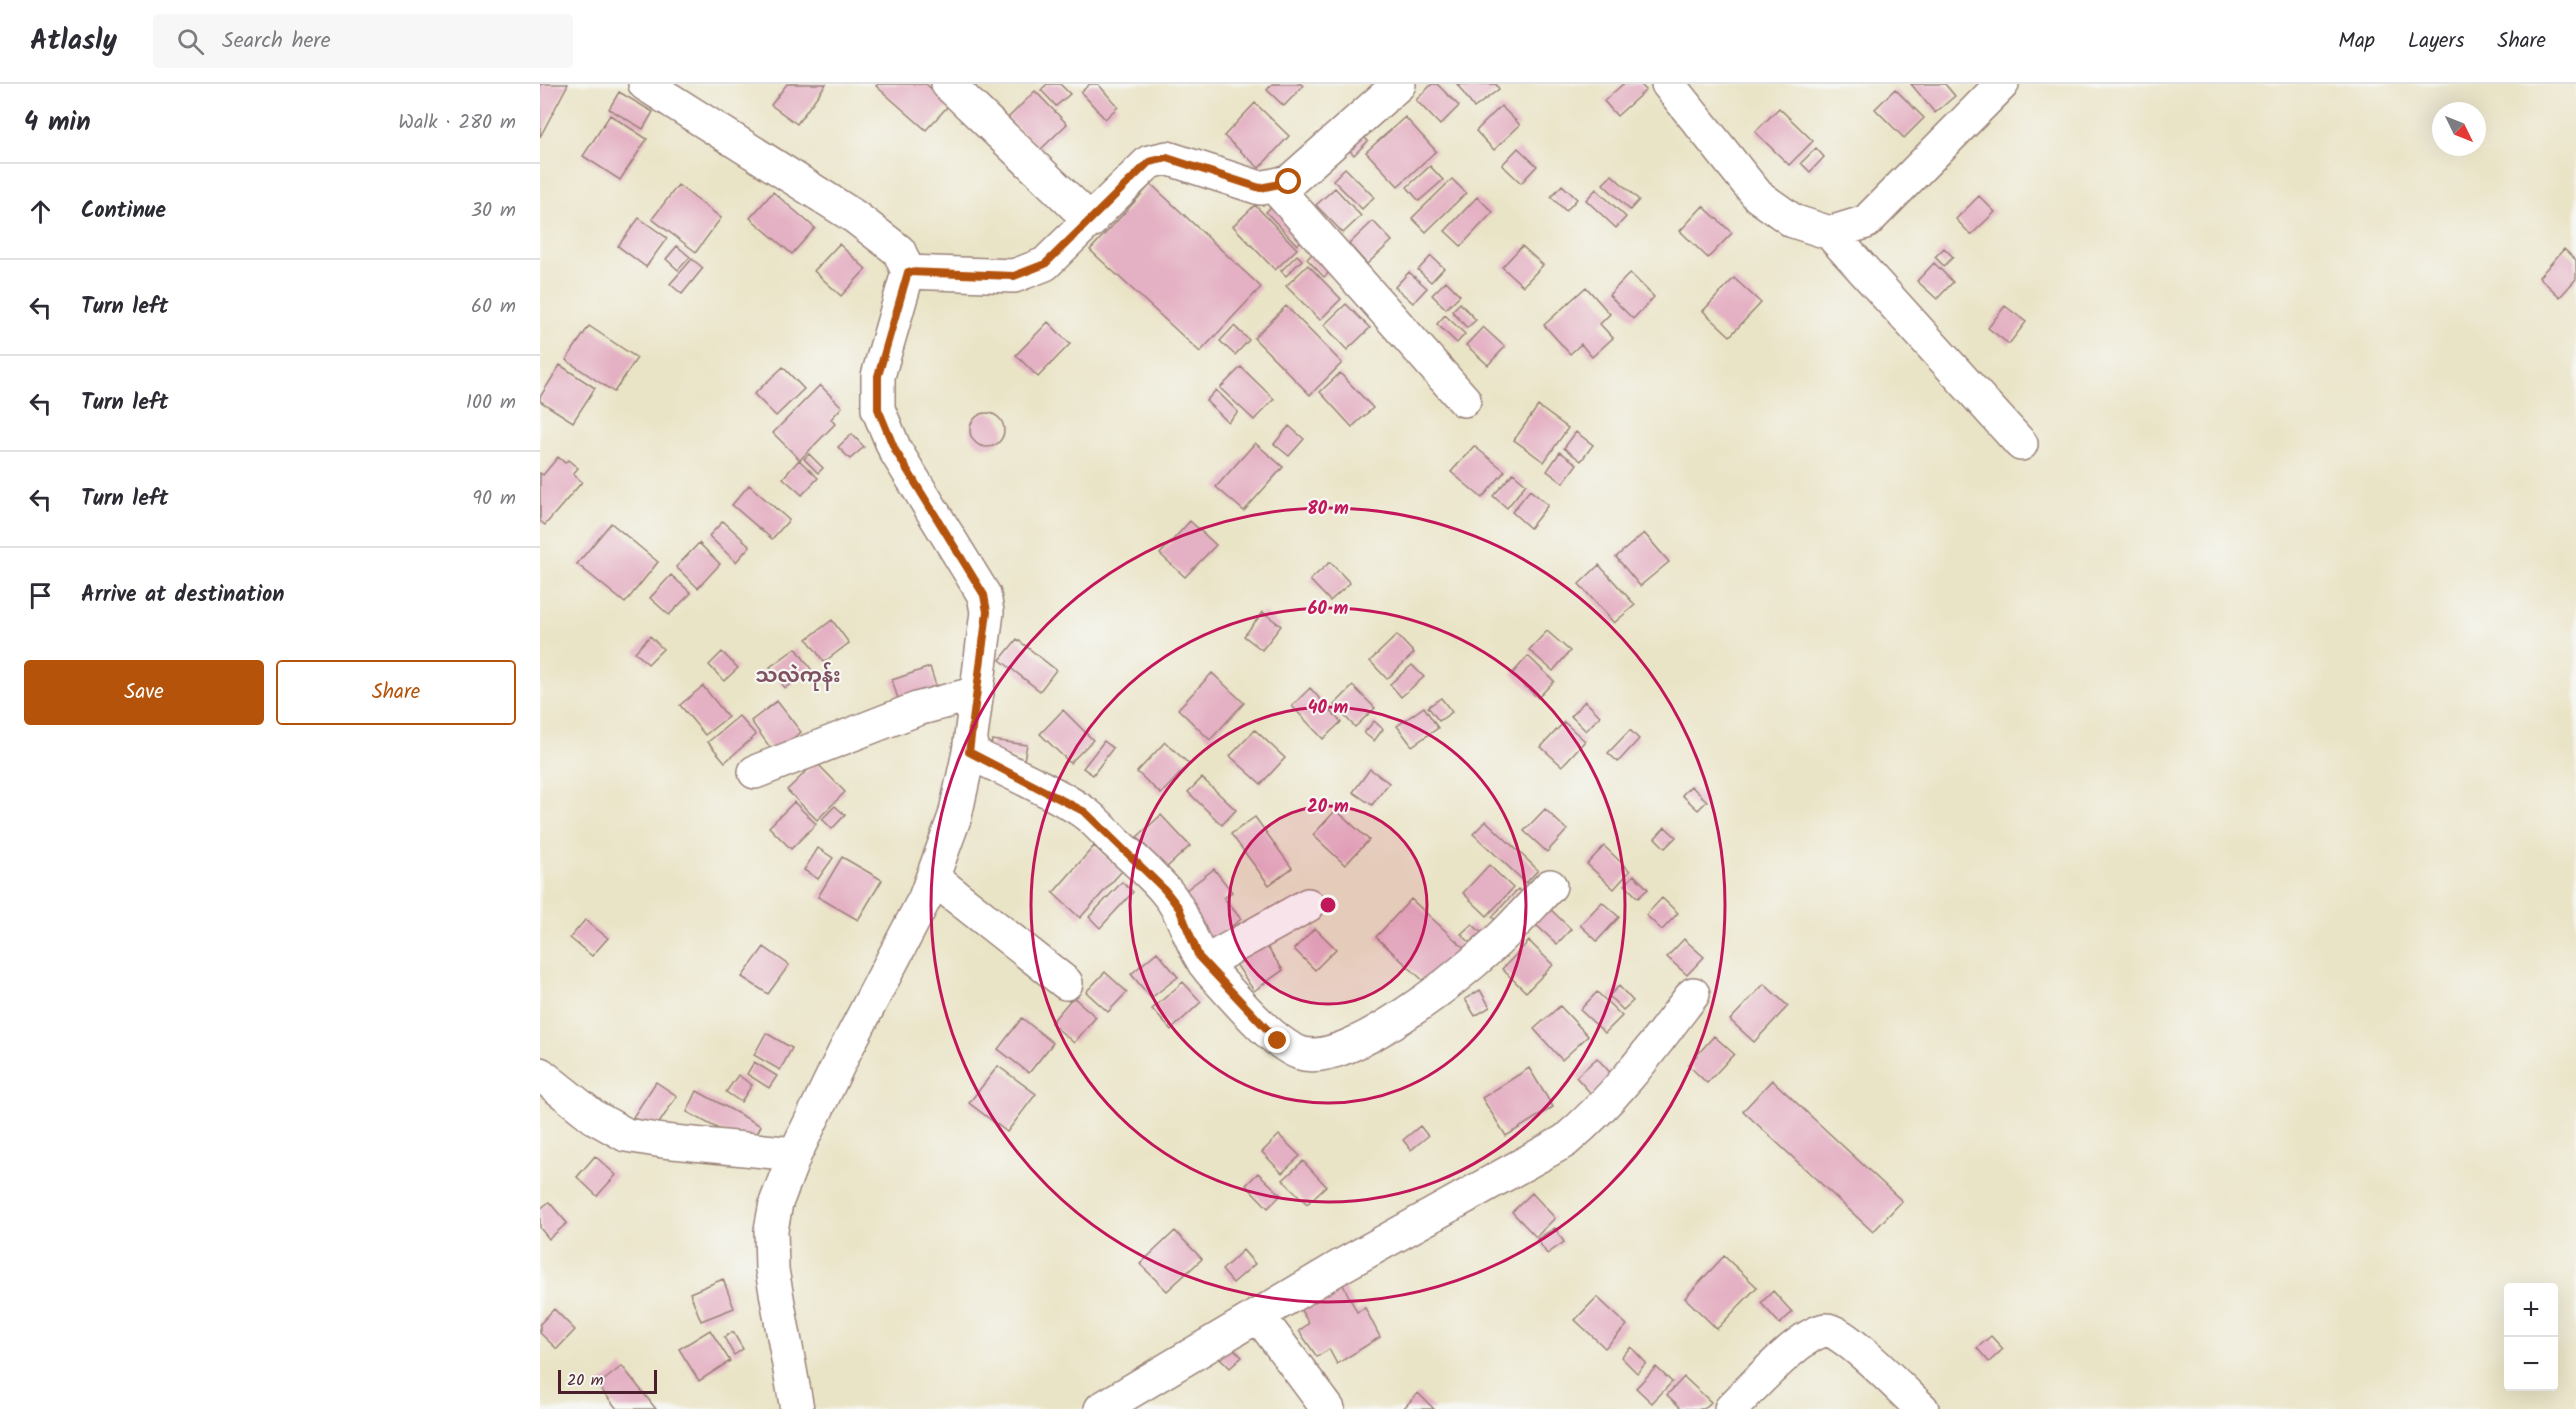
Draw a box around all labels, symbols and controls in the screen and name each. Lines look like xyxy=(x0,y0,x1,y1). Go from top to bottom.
search box xyxy=(153,14,573,68)
text: Atlasly xyxy=(30,19,117,64)
text: Search here xyxy=(222,24,331,59)
icon: search xyxy=(174,25,207,58)
text: Map xyxy=(2338,25,2375,58)
text: Layers xyxy=(2408,25,2464,58)
text: Share xyxy=(2497,25,2546,58)
text: 4 min xyxy=(24,102,91,144)
north arrow xyxy=(2432,102,2486,156)
text: Walk · 280 m xyxy=(398,107,516,139)
route start xyxy=(1275,168,1301,194)
text: Continue xyxy=(81,194,166,229)
icon: ahead xyxy=(24,195,57,228)
text: 30 m xyxy=(471,195,516,227)
text: Turn left xyxy=(81,290,168,325)
icon: left xyxy=(24,291,57,324)
text: 60 m xyxy=(471,291,516,323)
text: Turn left xyxy=(81,386,168,421)
icon: left xyxy=(24,387,57,420)
text: 100 m xyxy=(466,387,516,419)
text: Turn left xyxy=(81,482,168,517)
icon: left xyxy=(24,483,57,516)
text: 90 m xyxy=(472,483,516,515)
text: 80 m xyxy=(1307,495,1349,524)
text: Arrive at destination xyxy=(81,578,284,613)
icon: arrive xyxy=(24,579,57,612)
text: 60 m xyxy=(1308,595,1349,624)
button: Save xyxy=(24,660,264,725)
button: Share xyxy=(276,660,516,725)
district label: သလဲကုန်း xyxy=(755,661,841,693)
text: 40 m xyxy=(1308,694,1349,723)
text: 20 m xyxy=(1307,793,1349,822)
centre of rings xyxy=(1318,895,1338,915)
route end xyxy=(1264,1027,1290,1053)
map controls xyxy=(2504,1283,2558,1391)
button: + xyxy=(2504,1283,2558,1337)
button: − xyxy=(2504,1337,2558,1391)
scale bar xyxy=(558,1367,657,1394)
text: 20 m xyxy=(567,1368,603,1393)

